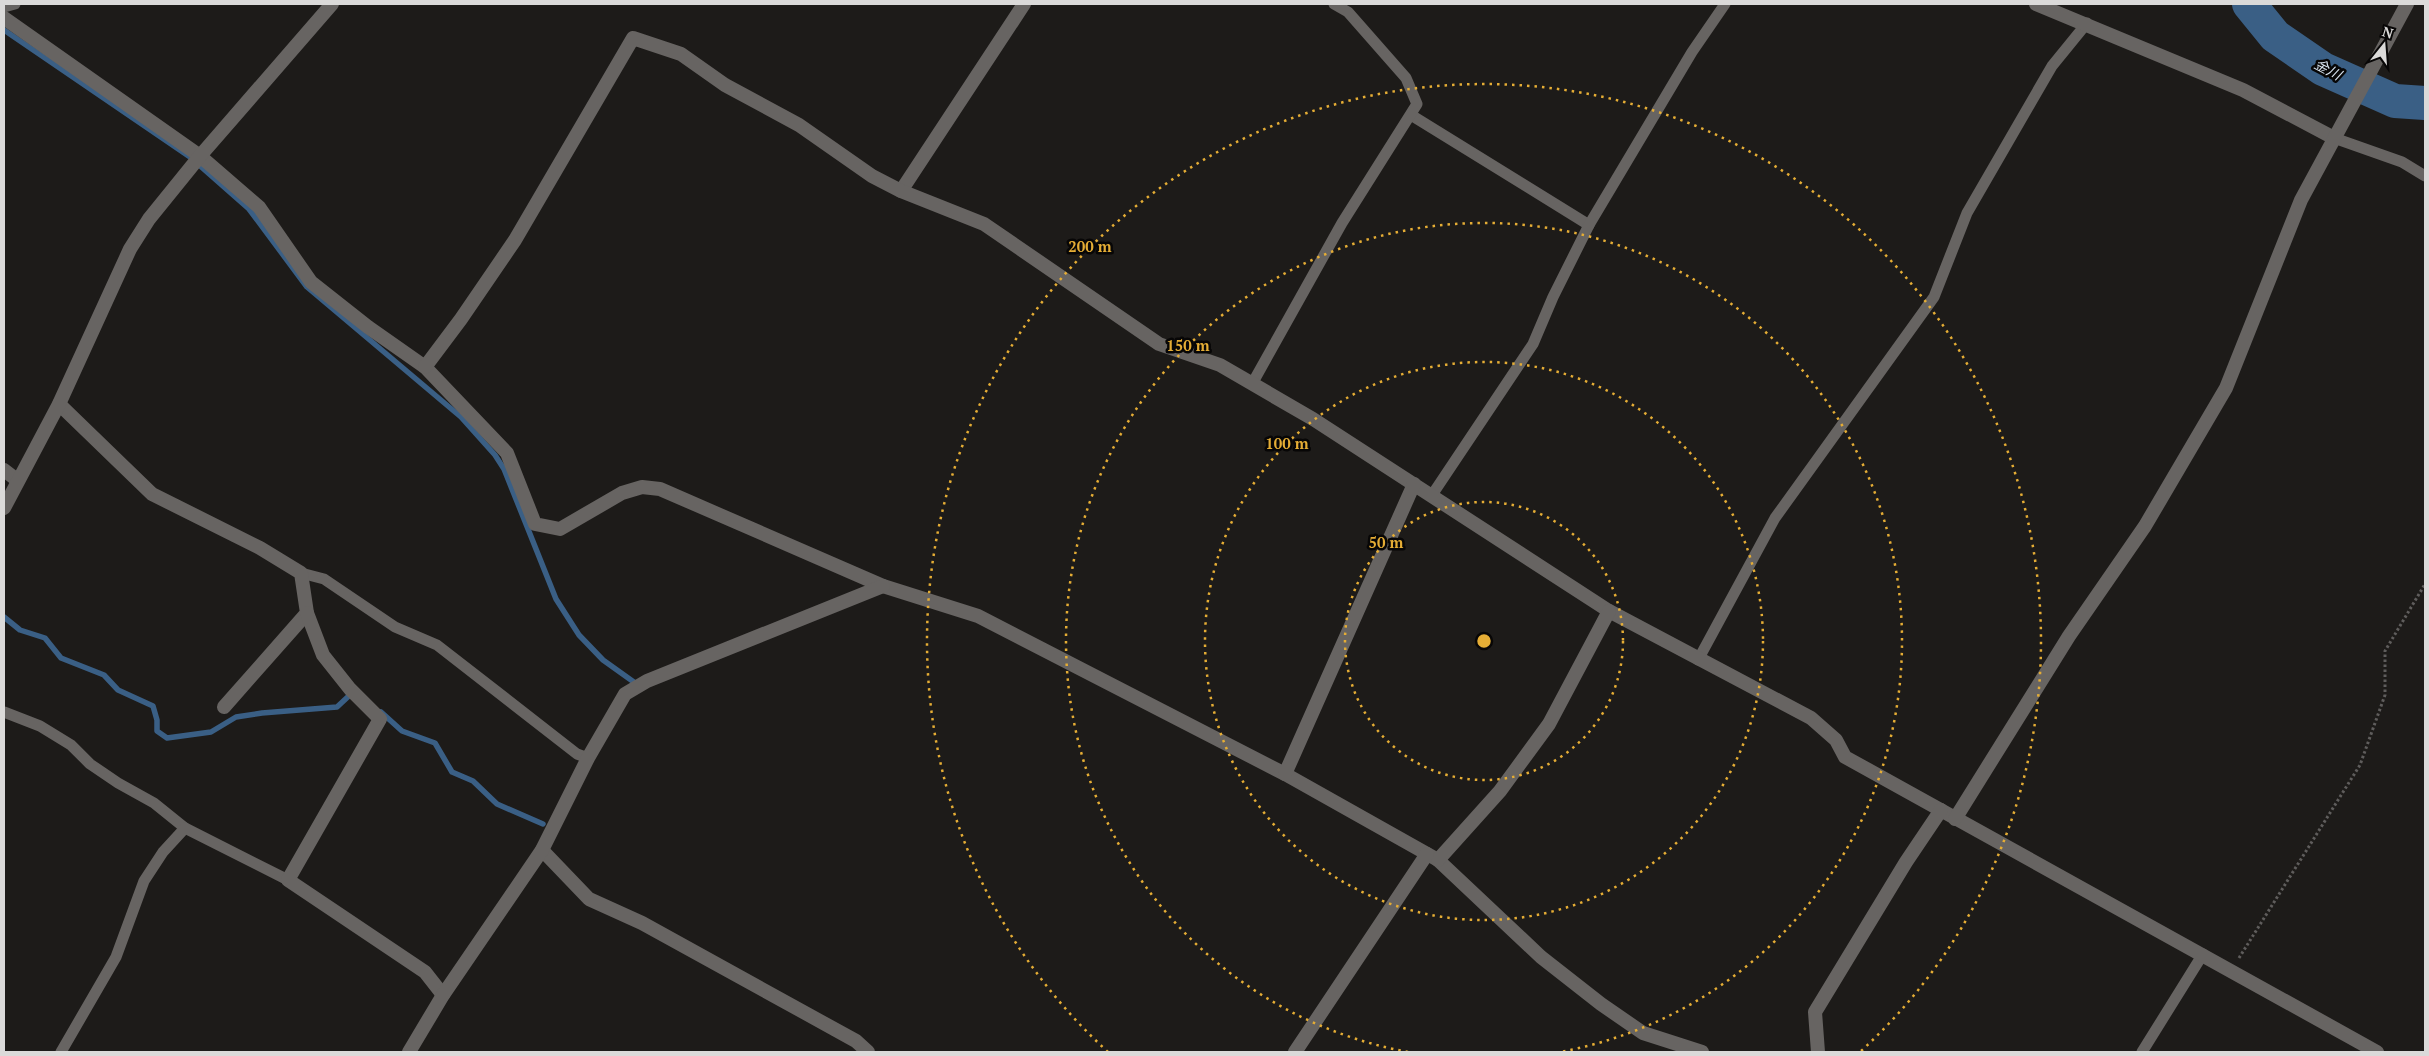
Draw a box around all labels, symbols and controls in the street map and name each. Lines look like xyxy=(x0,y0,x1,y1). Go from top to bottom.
north arrow xyxy=(2359,20,2409,70)
text: N xyxy=(2380,21,2396,43)
water label: 金川 xyxy=(2311,54,2347,85)
text: 200 m xyxy=(1068,236,1112,256)
text: 150 m xyxy=(1166,335,1210,355)
text: 100 m xyxy=(1265,433,1309,453)
text: 50 m xyxy=(1369,532,1404,552)
centre of rings xyxy=(1475,632,1493,650)

